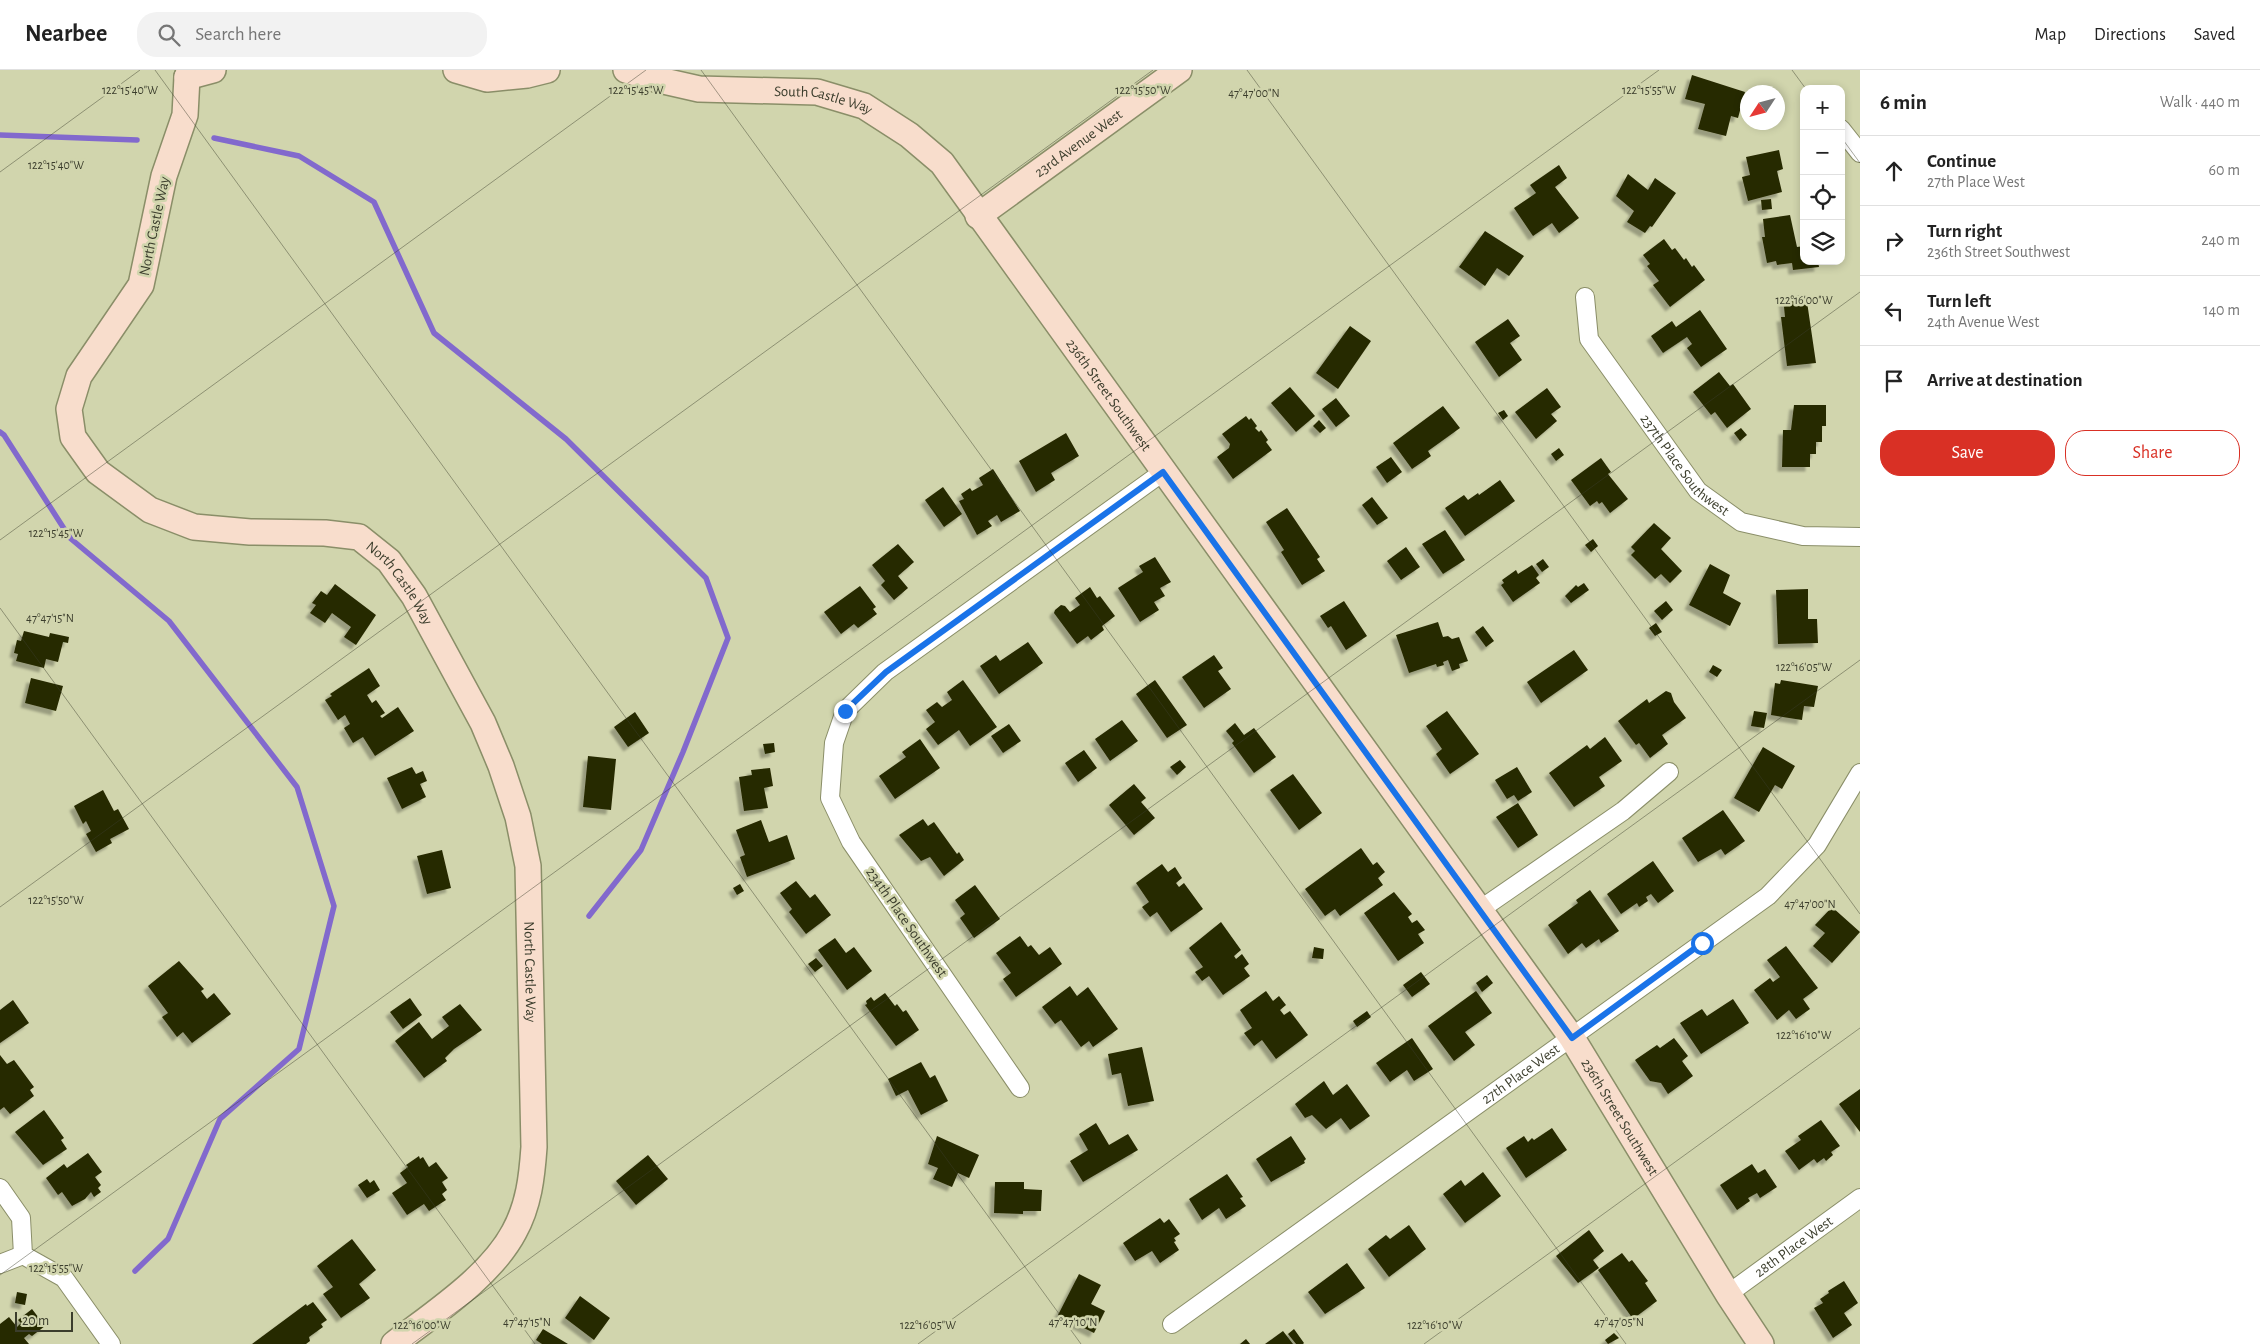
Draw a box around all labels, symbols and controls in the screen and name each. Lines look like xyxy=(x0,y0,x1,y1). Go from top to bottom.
search box xyxy=(137,12,487,57)
icon: search xyxy=(155,21,183,49)
text: Nearbee xyxy=(25,22,107,46)
text: Search here xyxy=(195,25,281,44)
text: Map xyxy=(2035,26,2066,44)
text: Directions xyxy=(2094,26,2166,44)
text: Saved xyxy=(2194,26,2235,44)
text: 122°15'40"W xyxy=(102,84,158,96)
text: 122°15'45"W xyxy=(609,84,664,96)
street label: South Castle Way xyxy=(774,84,876,118)
text: 122°15'50"W xyxy=(1115,84,1171,96)
text: 122°15'55"W xyxy=(1622,84,1676,96)
north arrow xyxy=(1740,85,1785,130)
map controls xyxy=(1800,85,1845,265)
button: + xyxy=(1800,85,1845,130)
text: 47°47'00"N xyxy=(1228,87,1280,99)
text: 6 min xyxy=(1880,92,1927,113)
text: Walk · 440 m xyxy=(2160,94,2240,110)
street label: 23rd Avenue West xyxy=(1032,107,1125,180)
button: − xyxy=(1800,130,1845,175)
text: Continue xyxy=(1927,152,1996,171)
icon: ahead xyxy=(1880,157,1908,185)
text: 122°15'40"W xyxy=(28,159,84,171)
text: 60 m xyxy=(2209,162,2240,178)
text: 27th Place West xyxy=(1927,174,2025,190)
street label: North Castle Way xyxy=(137,175,172,277)
button: locate xyxy=(1800,175,1845,220)
button: layers xyxy=(1800,220,1845,265)
text: Turn right xyxy=(1927,222,2002,241)
icon: right xyxy=(1880,227,1908,255)
text: 240 m xyxy=(2201,232,2240,248)
text: 236th Street Southwest xyxy=(1927,244,2070,260)
text: Turn left xyxy=(1927,292,1991,311)
text: 122°16'00"W xyxy=(1775,294,1833,306)
icon: left xyxy=(1880,297,1908,325)
text: 140 m xyxy=(2203,302,2240,318)
text: 24th Avenue West xyxy=(1927,314,2039,330)
street label: 236th Street Southwest xyxy=(1063,336,1154,454)
icon: arrive xyxy=(1880,367,1908,395)
text: Arrive at destination xyxy=(1927,371,2083,390)
street label: 237th Place Southwest xyxy=(1637,411,1732,519)
button: Save xyxy=(1880,430,2055,476)
button: Share xyxy=(2065,430,2240,476)
text: 122°15'45"W xyxy=(29,527,84,539)
street label: North Castle Way xyxy=(363,539,435,628)
text: 47°47'15"N xyxy=(26,612,74,624)
text: 122°16'05"W xyxy=(1776,661,1832,673)
route end xyxy=(834,700,857,723)
street label: 234th Place Southwest xyxy=(863,865,950,980)
text: 122°15'50"W xyxy=(28,894,84,906)
text: 47°47'00"N xyxy=(1784,898,1836,910)
street label: North Castle Way xyxy=(521,921,538,1023)
route start xyxy=(1691,932,1714,955)
text: 122°16'10"W xyxy=(1776,1029,1832,1041)
street label: 27th Place West xyxy=(1479,1041,1563,1107)
street label: 236th Street Southwest xyxy=(1578,1056,1661,1179)
street label: 28th Place West xyxy=(1752,1213,1836,1280)
text: 122°15'55"W xyxy=(29,1262,83,1274)
scale bar xyxy=(15,1309,72,1332)
text: 20 m xyxy=(22,1314,49,1328)
text: 47°47'15"N xyxy=(503,1316,551,1328)
text: 47°47'10"N xyxy=(1048,1316,1098,1328)
text: 47°47'05"N xyxy=(1594,1316,1644,1328)
text: 122°16'00"W xyxy=(393,1319,451,1331)
text: 122°16'05"W xyxy=(900,1319,956,1331)
text: 122°16'10"W xyxy=(1407,1319,1463,1331)

